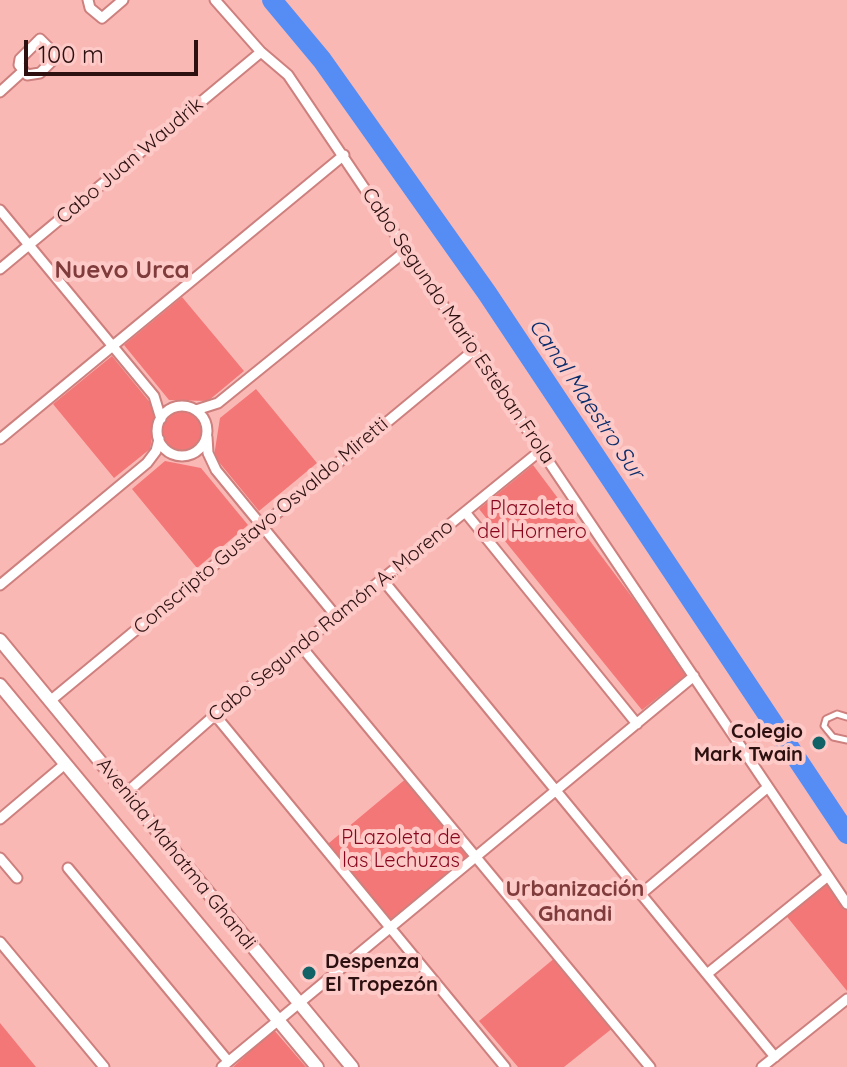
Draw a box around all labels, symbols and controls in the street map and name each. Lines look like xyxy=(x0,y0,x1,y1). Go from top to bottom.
scale bar xyxy=(28,24,202,74)
text: 100 m xyxy=(38,39,104,69)
street label: Cabo Juan Waudrik xyxy=(52,93,208,229)
street label: Cabo Segundo Mario Esteban Frola xyxy=(356,184,560,468)
district label: Nuevo Urca xyxy=(54,257,190,285)
water label: Canal Maestro Sur xyxy=(523,314,649,484)
street label: Conscripto Gustavo Osvaldo Miretti xyxy=(129,412,393,640)
park label: Plazoleta del Hornero xyxy=(477,497,587,544)
street label: Cabo Segundo Ramón A. Moreno xyxy=(204,515,458,727)
place label: Colegio Mark Twain xyxy=(694,720,803,767)
marker: Colegio Mark Twain xyxy=(810,734,828,752)
street label: Avenida Mahatma Ghandi xyxy=(91,753,261,955)
park label: PLazoleta de las Lechuzas xyxy=(341,826,461,873)
district label: Urbanización Ghandi xyxy=(506,876,644,928)
place label: Despenza El Tropezón xyxy=(325,950,438,997)
marker: Despenza El Tropezón xyxy=(300,964,318,982)

